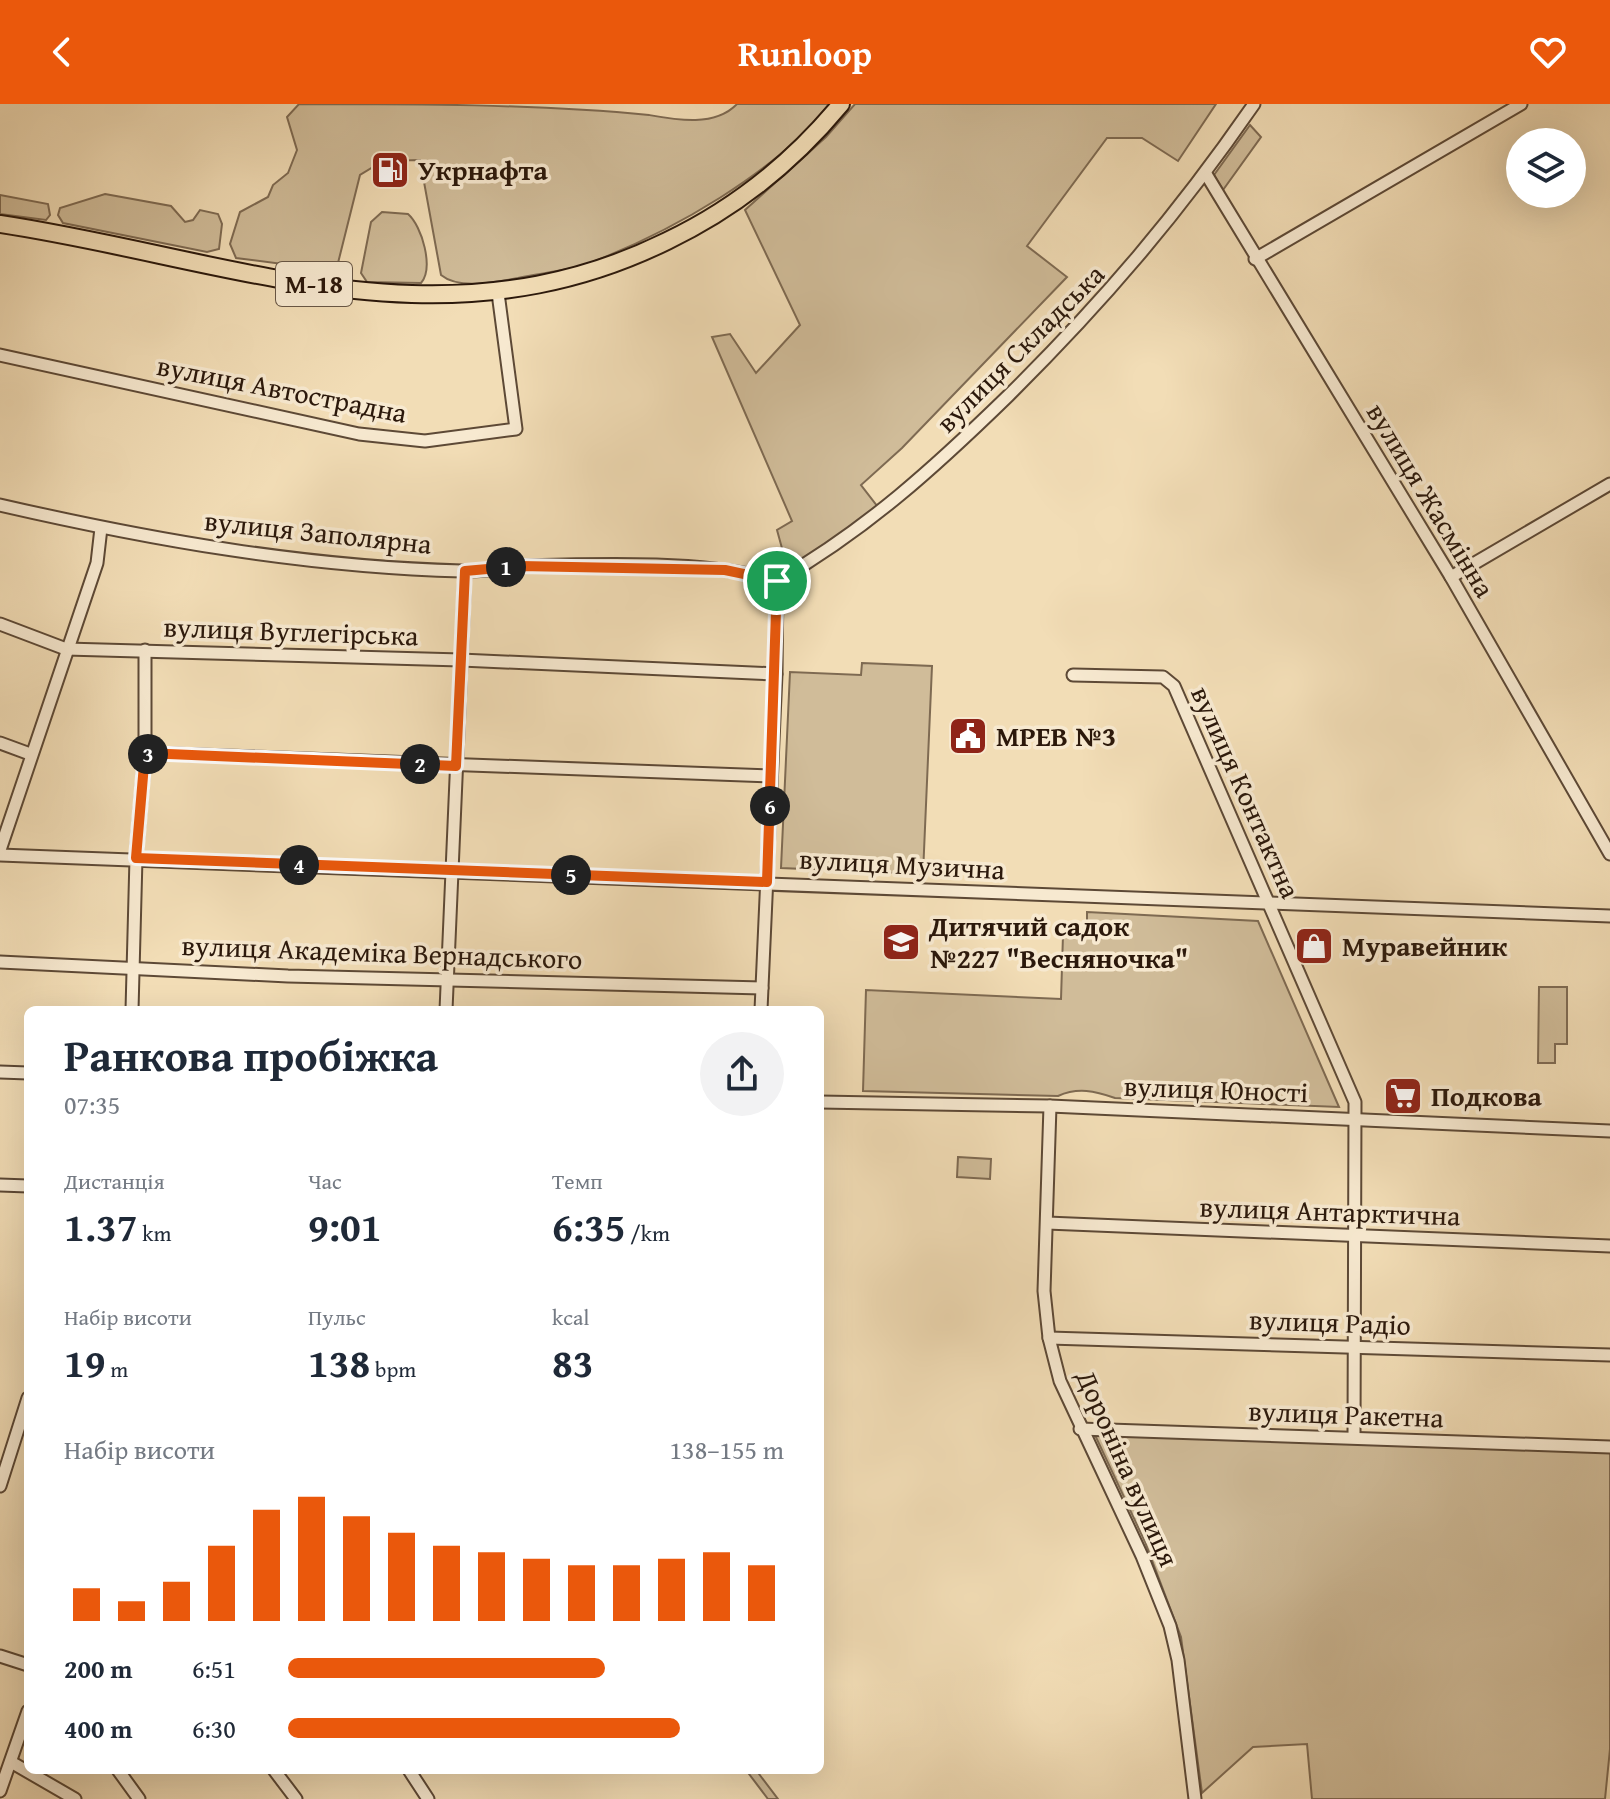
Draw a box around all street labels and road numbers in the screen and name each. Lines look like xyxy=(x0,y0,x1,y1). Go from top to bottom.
street label: вулиця Складська xyxy=(926,254,1114,441)
road number: М-18 xyxy=(276,262,352,306)
street label: вулиця Автострадна xyxy=(154,344,411,433)
street label: вулиця Жасмінна xyxy=(1357,395,1506,605)
street label: вулиця Заполярна xyxy=(202,499,434,564)
street label: вулиця Вуглегірська xyxy=(163,606,420,655)
street label: вулиця Контактна xyxy=(1181,679,1312,905)
street label: вулиця Музична xyxy=(798,838,1007,889)
street label: вулиця Академіка Вернадського xyxy=(181,924,583,979)
street label: вулиця Юності xyxy=(1123,1065,1309,1112)
street label: вулиця Антарктична xyxy=(1199,1185,1462,1236)
street label: вулиця Радіо xyxy=(1248,1298,1412,1345)
street label: Дороніна вулиця xyxy=(1066,1362,1190,1573)
street label: вулиця Ракетна xyxy=(1248,1390,1445,1437)

